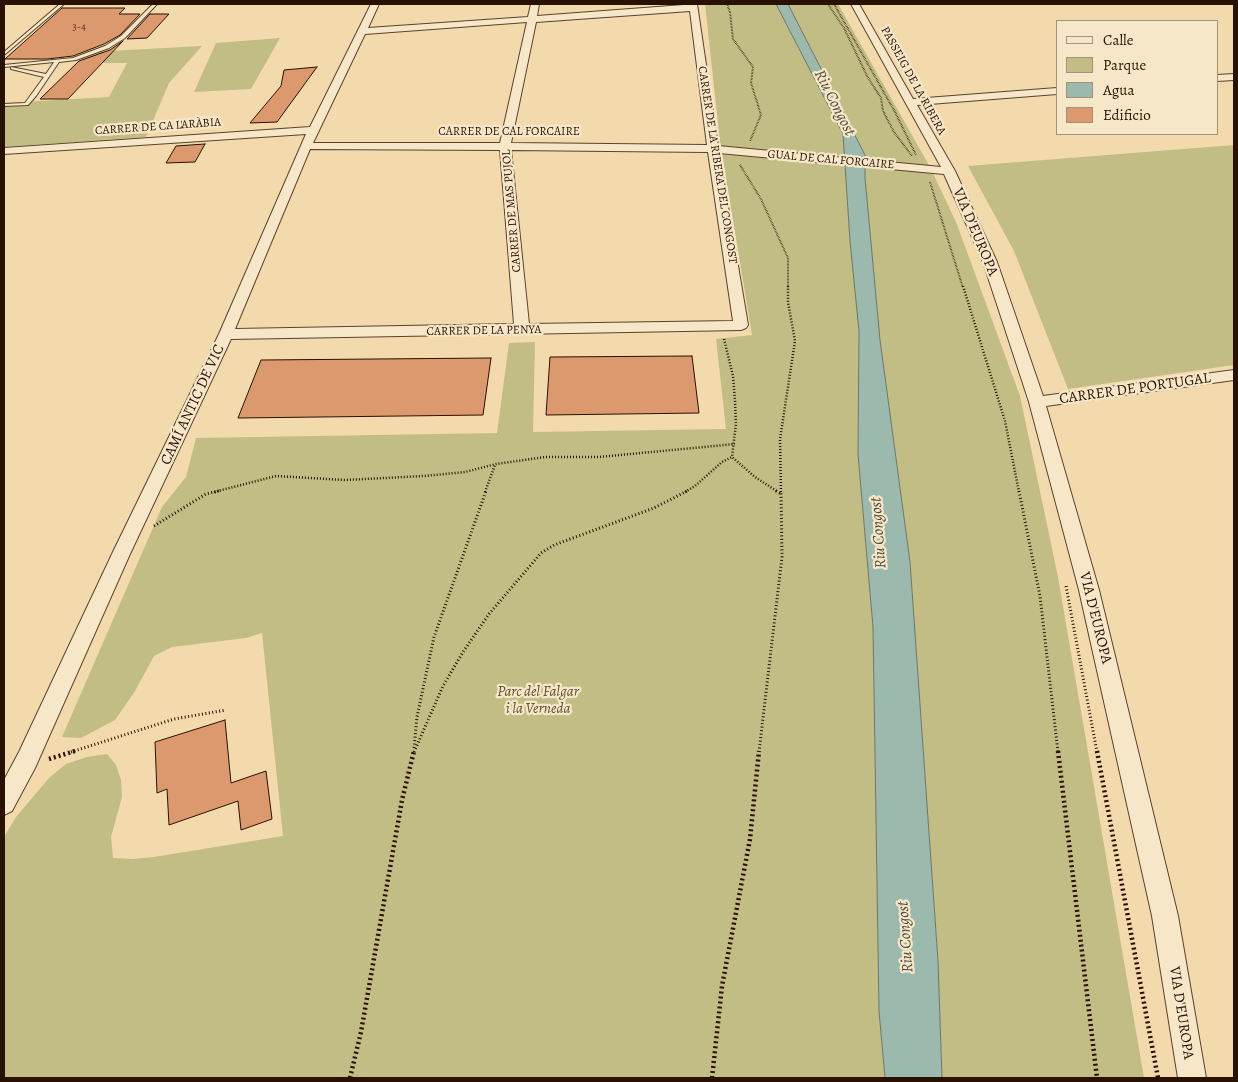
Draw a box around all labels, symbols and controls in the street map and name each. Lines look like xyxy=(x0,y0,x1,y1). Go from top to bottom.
house number: 3-4 xyxy=(72,20,86,34)
legend xyxy=(1056,20,1218,135)
street label: PASSEIG DE LA RIBERA xyxy=(877,24,949,138)
text: Calle xyxy=(1103,30,1133,50)
text: Parque xyxy=(1103,55,1146,75)
street label: CARRER DE LA RIBERA DEL CONGOST xyxy=(694,65,740,265)
water label: Riu Congost xyxy=(809,67,859,139)
text: Agua xyxy=(1103,80,1134,100)
text: Edificio xyxy=(1103,105,1151,125)
street label: CARRER DE CA L'ARÀBIA xyxy=(94,115,222,139)
street label: CARRER DE CAL FORCAIRE xyxy=(438,125,580,139)
street label: GUAL DE CAL FORCAIRE xyxy=(767,147,895,173)
street label: CARRER DE MAS PUJOL xyxy=(499,149,525,273)
street label: VIA D'EUROPA xyxy=(948,185,1002,279)
street label: CARRER DE LA PENYA xyxy=(426,323,542,339)
street label: CAMÍ ANTIC DE VIC xyxy=(157,342,229,468)
street label: CARRER DE PORTUGAL xyxy=(1058,369,1212,409)
water label: Riu Congost xyxy=(867,497,891,569)
street label: VIA D'EUROPA xyxy=(1075,570,1115,666)
park label: Parc del Falgar i la Verneda xyxy=(497,683,579,718)
water label: Riu Congost xyxy=(894,901,918,973)
street label: VIA D'EUROPA xyxy=(1165,965,1197,1061)

